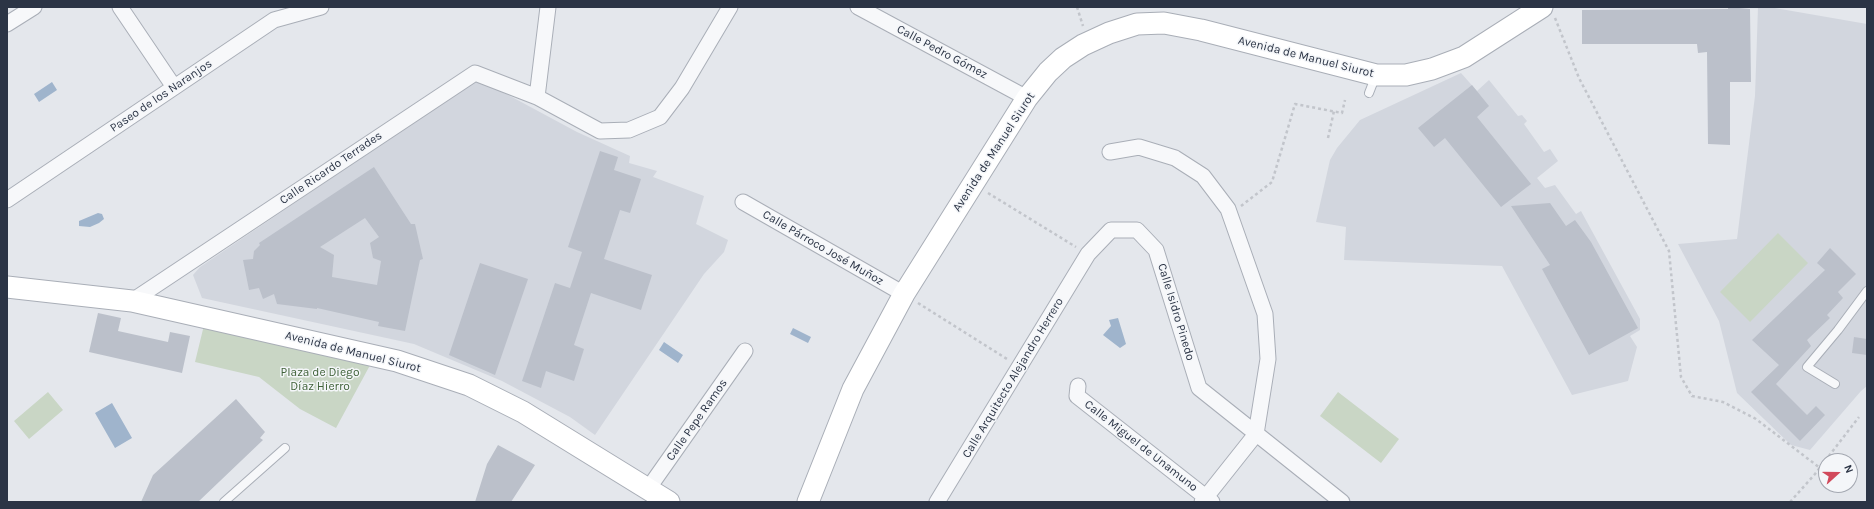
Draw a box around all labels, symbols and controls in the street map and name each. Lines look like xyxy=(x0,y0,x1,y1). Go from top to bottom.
street label: Calle Pedro Gómez xyxy=(894,22,990,82)
street label: Avenida de Manuel Siurot xyxy=(1237,33,1375,81)
street label: Paseo de los Naranjos xyxy=(107,56,215,136)
street label: Avenida de Manuel Siurot xyxy=(950,90,1038,214)
street label: Calle Ricardo Terrades xyxy=(277,128,385,208)
street label: Calle Párroco José Muñoz xyxy=(760,207,886,289)
street label: Calle Isidro Pinedo xyxy=(1154,262,1198,362)
street label: Calle Arquitecto Alejandro Herrero xyxy=(959,295,1067,461)
street label: Avenida de Manuel Siurot xyxy=(284,328,422,376)
park label: Plaza de Diego Díaz Hierro xyxy=(281,366,359,394)
street label: Calle Pepe Ramos xyxy=(663,376,731,464)
street label: Calle Miguel de Unamuno xyxy=(1081,397,1201,495)
north arrow xyxy=(1818,453,1858,493)
text: N xyxy=(1841,463,1856,475)

